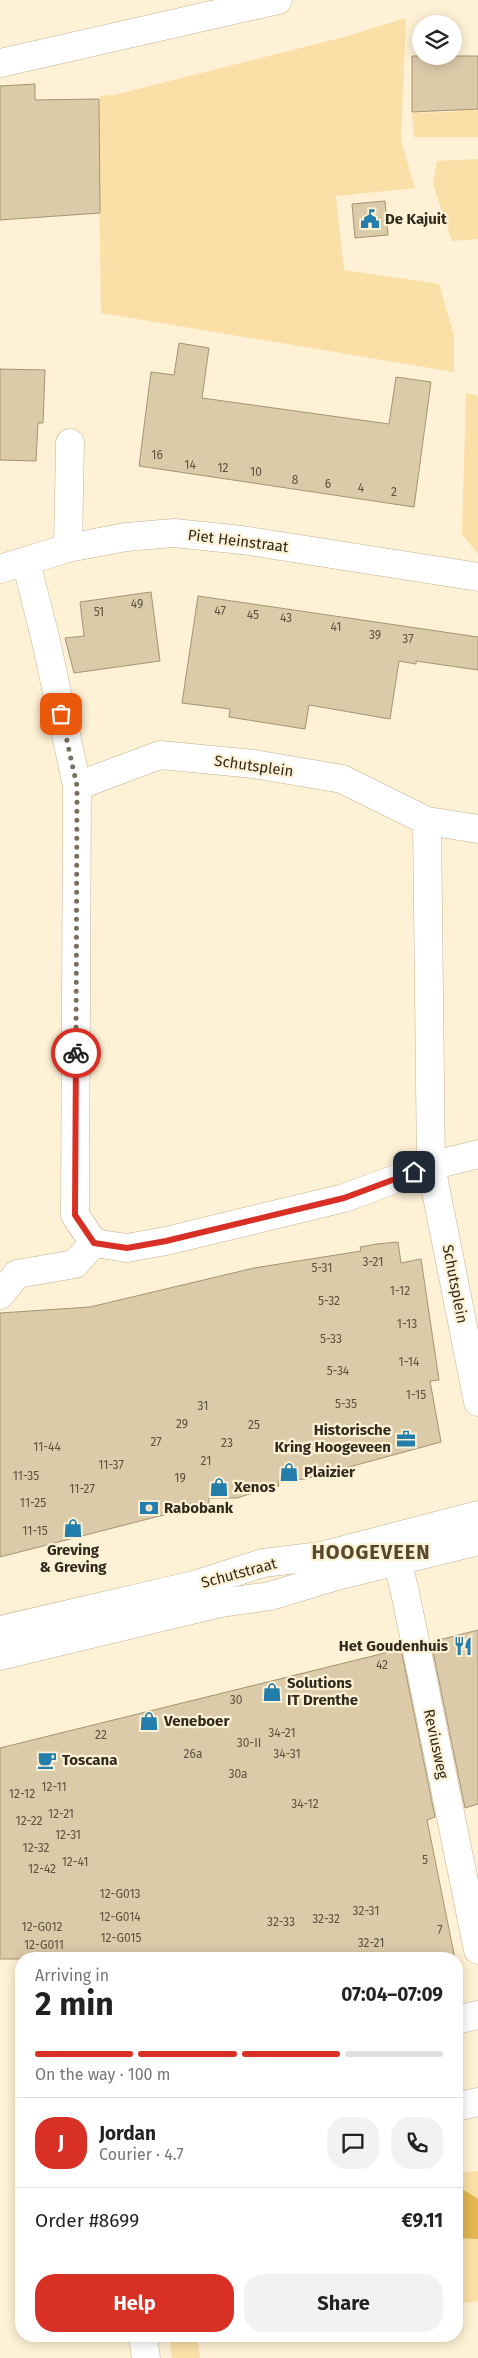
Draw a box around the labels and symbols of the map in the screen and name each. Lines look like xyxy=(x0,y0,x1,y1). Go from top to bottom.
public building icon: De Kajuit xyxy=(359,208,381,230)
place label: De Kajuit xyxy=(385,210,447,228)
house number: 16 xyxy=(151,448,163,462)
house number: 14 xyxy=(184,458,196,472)
house number: 12 xyxy=(217,461,229,475)
house number: 10 xyxy=(250,465,262,479)
house number: 8 xyxy=(292,473,299,487)
house number: 6 xyxy=(325,477,331,491)
house number: 4 xyxy=(358,481,365,495)
house number: 2 xyxy=(391,485,397,499)
street label: Piet Heinstraat xyxy=(187,526,290,556)
house number: 49 xyxy=(131,597,143,611)
house number: 47 xyxy=(214,604,226,618)
house number: 51 xyxy=(94,605,104,619)
house number: 45 xyxy=(247,608,259,622)
house number: 43 xyxy=(280,611,292,625)
house number: 41 xyxy=(331,620,341,634)
house number: 39 xyxy=(369,628,381,642)
house number: 37 xyxy=(402,632,414,646)
pin xyxy=(40,693,82,735)
street label: Schutsplein xyxy=(213,752,295,780)
courier xyxy=(51,1028,101,1078)
pin xyxy=(393,1151,435,1193)
street label: Schutsplein xyxy=(439,1243,471,1325)
house number: 3-21 xyxy=(363,1255,383,1269)
house number: 5-31 xyxy=(311,1261,333,1275)
house number: 1-12 xyxy=(390,1284,410,1298)
house number: 5-32 xyxy=(318,1294,340,1308)
house number: 1-13 xyxy=(397,1317,417,1331)
house number: 5-33 xyxy=(320,1332,342,1346)
house number: 1-14 xyxy=(399,1355,420,1369)
house number: 5-34 xyxy=(327,1364,350,1378)
house number: 1-15 xyxy=(406,1388,426,1402)
house number: 5-35 xyxy=(335,1397,357,1411)
house number: 31 xyxy=(198,1399,208,1413)
house number: 29 xyxy=(176,1417,188,1431)
house number: 25 xyxy=(248,1418,260,1432)
place label: Historische Kring Hoogeveen xyxy=(274,1421,391,1456)
office icon: Historische Kring Hoogeveen xyxy=(395,1428,417,1450)
house number: 27 xyxy=(150,1435,162,1449)
house number: 23 xyxy=(221,1436,233,1450)
house number: 11-44 xyxy=(33,1440,61,1454)
house number: 21 xyxy=(201,1454,211,1468)
house number: 11-37 xyxy=(98,1458,124,1472)
shop icon: Plaizier xyxy=(278,1461,300,1483)
place label: Plaizier xyxy=(304,1463,356,1481)
house number: 11-35 xyxy=(13,1469,39,1483)
house number: 19 xyxy=(174,1471,186,1485)
shop icon: Xenos xyxy=(208,1476,230,1498)
place label: Xenos xyxy=(233,1478,275,1496)
house number: 11-27 xyxy=(69,1482,95,1496)
house number: 11-25 xyxy=(20,1496,46,1510)
bank icon: Rabobank xyxy=(138,1497,160,1519)
place label: Rabobank xyxy=(164,1499,234,1517)
shop icon: Greving & Greving xyxy=(62,1517,84,1539)
house number: 11-15 xyxy=(22,1524,48,1538)
district label: HOOGEVEEN xyxy=(311,1540,431,1564)
place label: Greving & Greving xyxy=(39,1541,107,1576)
street label: Schutstraat xyxy=(199,1554,279,1592)
restaurant icon: Het Goudenhuis xyxy=(452,1635,474,1657)
place label: Het Goudenhuis xyxy=(339,1637,448,1655)
house number: 42 xyxy=(376,1658,388,1672)
place label: Solutions IT Drenthe xyxy=(287,1674,358,1709)
shop icon: Solutions IT Drenthe xyxy=(261,1681,283,1703)
house number: 30 xyxy=(230,1693,243,1707)
street label: Reviusweg xyxy=(420,1707,452,1781)
shop icon: Veneboer xyxy=(138,1710,160,1732)
place label: Veneboer xyxy=(163,1712,230,1730)
house number: 34-21 xyxy=(268,1726,296,1740)
house number: 22 xyxy=(95,1728,107,1742)
house number: 30-II xyxy=(237,1736,261,1750)
house number: 26a xyxy=(184,1747,202,1761)
house number: 34-31 xyxy=(273,1747,301,1761)
cafe icon: Toscana xyxy=(36,1749,58,1771)
place label: Toscana xyxy=(62,1751,117,1769)
house number: 30a xyxy=(228,1767,248,1781)
house number: 12-11 xyxy=(41,1780,67,1794)
house number: 12-12 xyxy=(9,1787,35,1801)
house number: 34-12 xyxy=(291,1797,319,1811)
house number: 12-21 xyxy=(48,1807,74,1821)
house number: 12-22 xyxy=(15,1814,43,1828)
house number: 12-31 xyxy=(55,1828,81,1842)
house number: 12-32 xyxy=(22,1841,50,1855)
house number: 5 xyxy=(422,1853,428,1867)
house number: 12-41 xyxy=(62,1855,88,1869)
house number: 12-42 xyxy=(28,1862,56,1876)
house number: 12-G013 xyxy=(99,1887,141,1901)
house number: 32-31 xyxy=(353,1904,379,1918)
house number: 12-G014 xyxy=(99,1910,141,1924)
house number: 32-32 xyxy=(312,1912,340,1926)
house number: 32-33 xyxy=(267,1915,295,1929)
house number: 12-G012 xyxy=(21,1920,63,1934)
house number: 7 xyxy=(437,1923,443,1937)
house number: 12-G015 xyxy=(100,1931,142,1945)
house number: 32-21 xyxy=(358,1936,384,1950)
house number: 12-G011 xyxy=(24,1938,64,1952)

